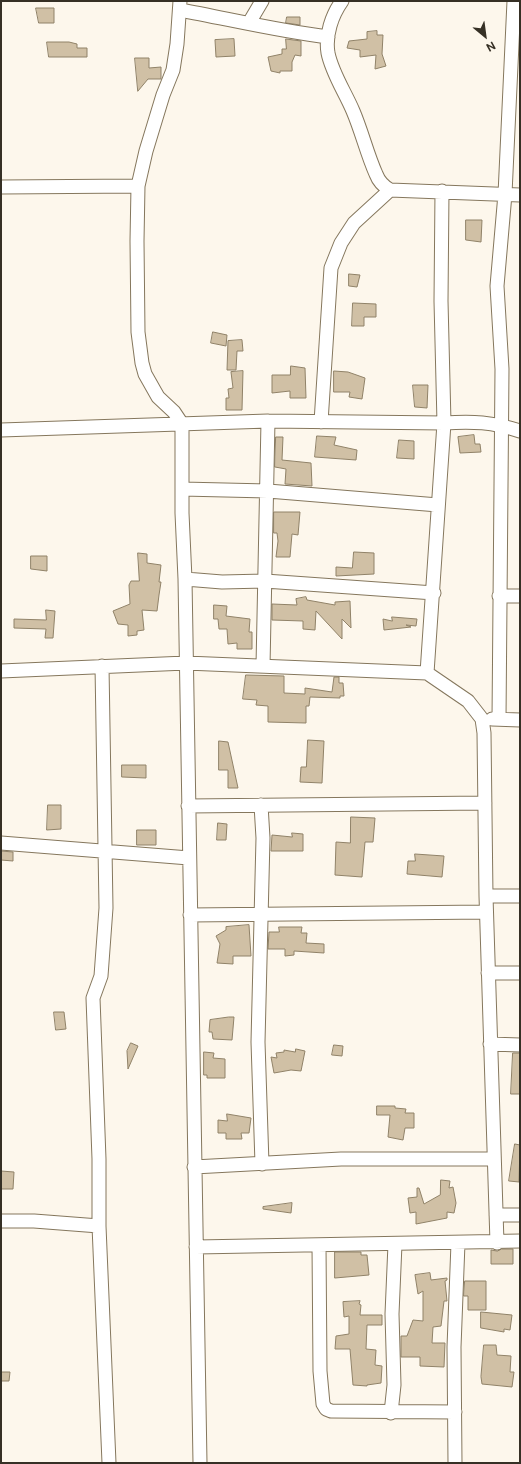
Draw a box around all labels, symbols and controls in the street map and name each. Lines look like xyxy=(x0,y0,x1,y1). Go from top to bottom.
north arrow xyxy=(465,16,505,56)
text: N xyxy=(484,39,497,54)

